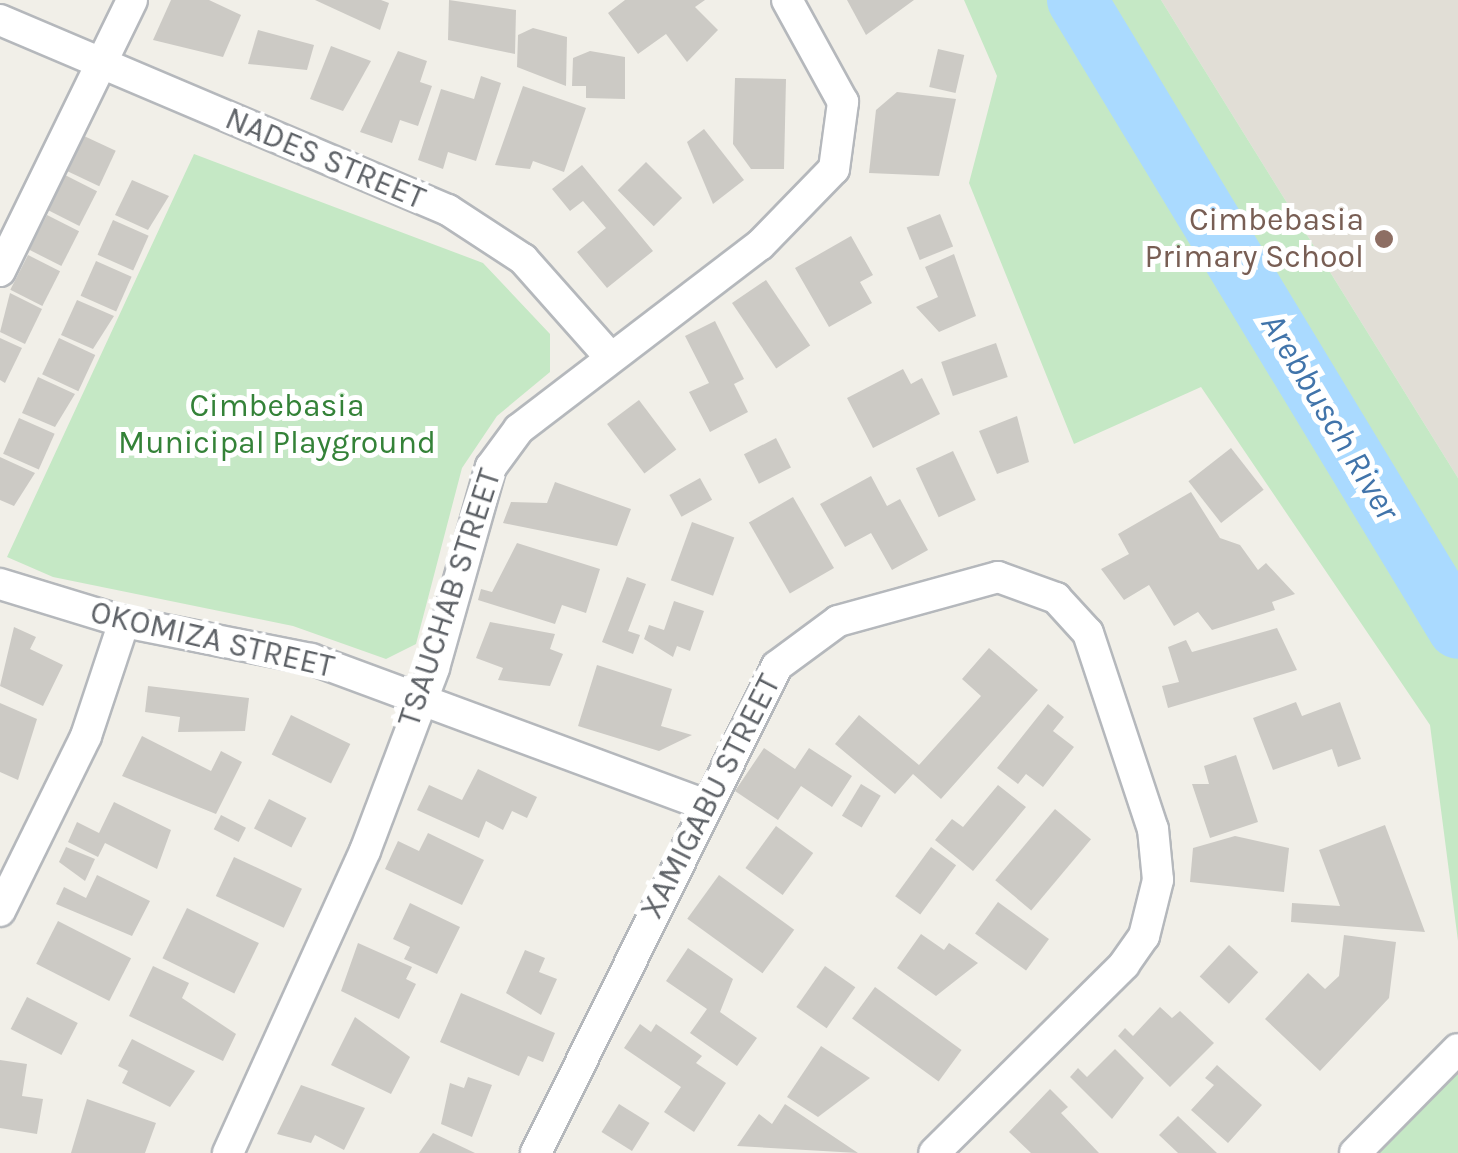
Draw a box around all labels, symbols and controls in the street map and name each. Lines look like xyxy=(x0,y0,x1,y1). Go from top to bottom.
street label: NADES STREET xyxy=(219,100,431,218)
place label: Cimbebasia Primary School xyxy=(1144,202,1364,277)
marker: Cimbebasia Primary School xyxy=(1373,228,1395,250)
water label: Arebbusch River xyxy=(1252,306,1408,528)
park label: Cimbebasia Municipal Playground xyxy=(118,388,436,463)
street label: TSAUCHAB STREET xyxy=(390,464,510,732)
street label: OKOMIZA STREET xyxy=(87,593,337,687)
street label: XAMIGABU STREET xyxy=(633,668,789,926)

